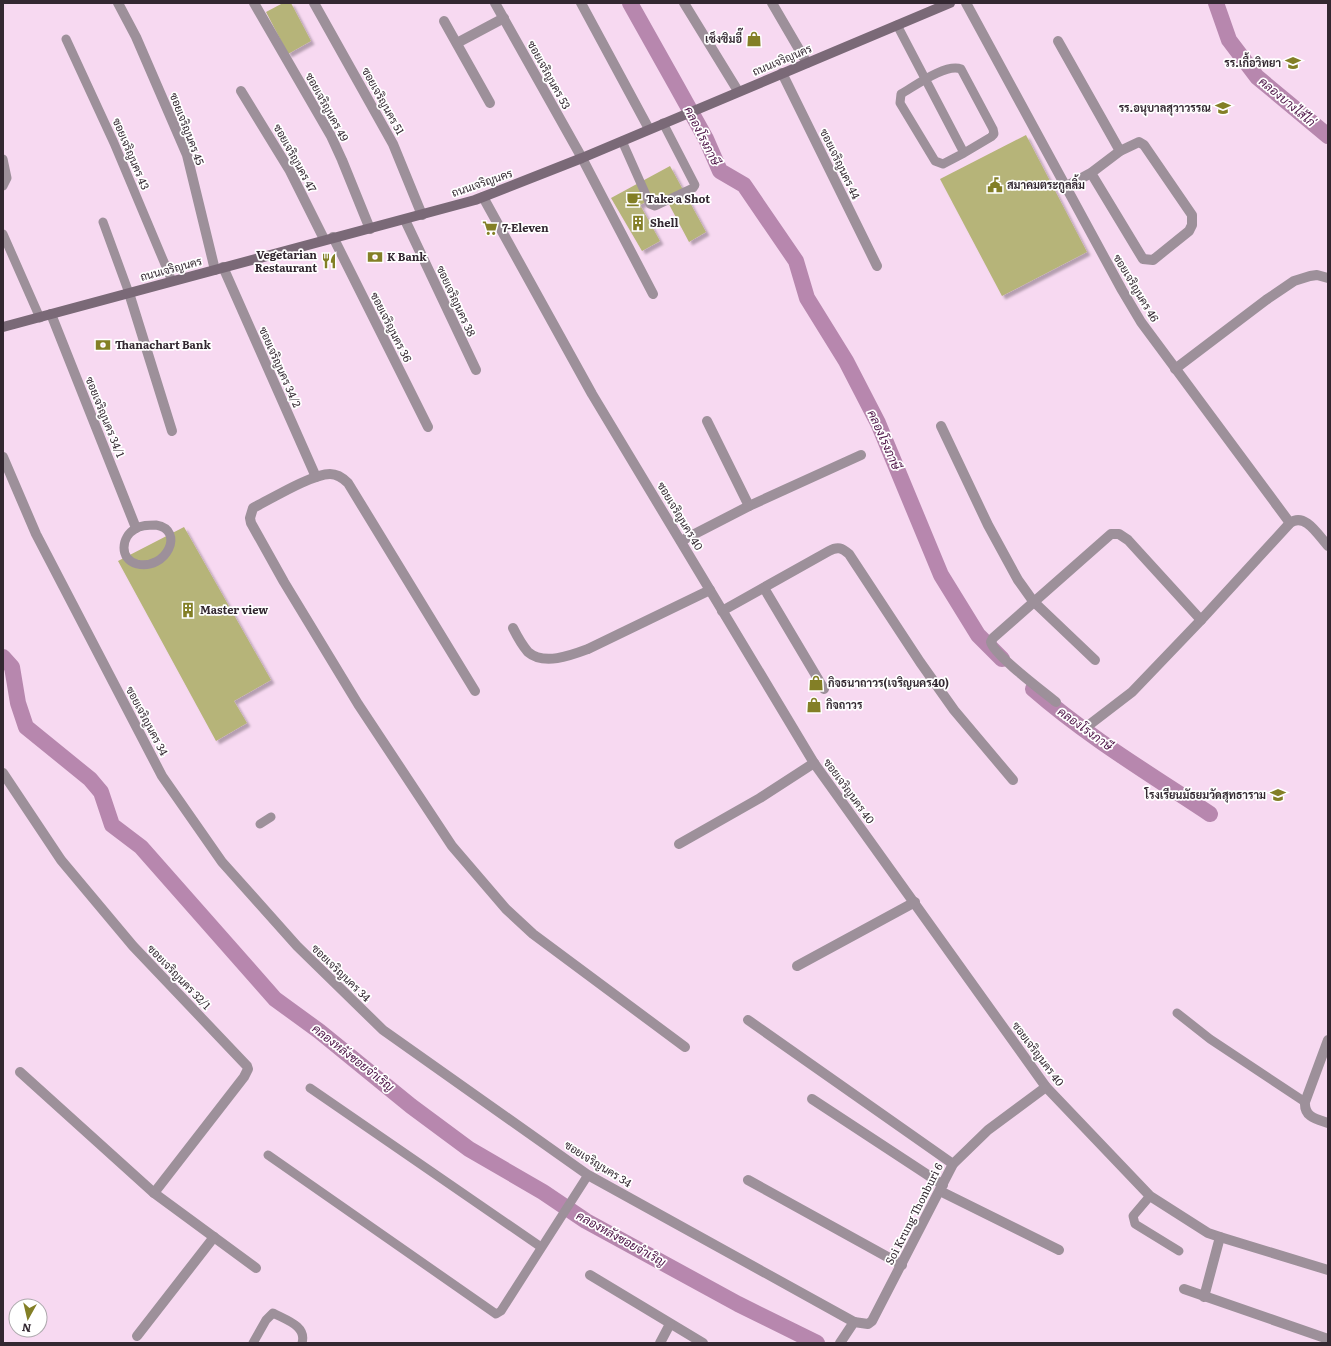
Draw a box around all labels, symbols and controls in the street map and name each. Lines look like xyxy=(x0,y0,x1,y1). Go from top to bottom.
place label: เช็งซิมอี๊ xyxy=(705,27,744,46)
shop icon: เช็งซิมอี๊ xyxy=(745,30,763,48)
street label: ซอยเจริญนคร 53 xyxy=(524,37,575,112)
street label: ถนนเจริญนคร xyxy=(749,39,814,79)
place label: รร.เกื้อวิทยา xyxy=(1224,52,1281,70)
school or university icon: รร.เกื้อวิทยา xyxy=(1284,54,1302,72)
street label: ซอยเจริญนคร 51 xyxy=(359,64,409,138)
street label: ซอยเจริญนคร 49 xyxy=(302,69,354,144)
water label: คลองบางไส้ไก่ xyxy=(1255,72,1321,131)
street label: ซอยเจริญนคร 45 xyxy=(167,90,209,168)
place label: รร.อนุบาลสุวาวรรณ xyxy=(1119,99,1211,116)
school or university icon: รร.อนุบาลสุวาวรรณ xyxy=(1214,99,1232,117)
water label: คลองโรงภาษี xyxy=(680,103,726,169)
street label: ซอยเจริญนคร 43 xyxy=(110,115,154,192)
street label: ซอยเจริญนคร 47 xyxy=(270,120,321,195)
street label: ซอยเจริญนคร 44 xyxy=(817,126,865,202)
street label: ถนนเจริญนคร xyxy=(449,164,514,200)
place label: สมาคมตระกูลลิ้ม xyxy=(1007,174,1085,193)
public building icon: สมาคมตระกูลลิ้ม xyxy=(986,176,1004,194)
cafe icon: Take a Shot xyxy=(625,190,643,208)
place label: Take a Shot xyxy=(646,190,710,206)
building icon: Shell xyxy=(629,214,647,232)
place label: Shell xyxy=(650,214,678,230)
supermarket icon: 7-Eleven xyxy=(481,219,499,237)
place label: 7-Eleven xyxy=(502,219,549,235)
place label: Vegetarian Restaurant xyxy=(255,246,317,275)
bank icon: K Bank xyxy=(366,248,384,266)
place label: K Bank xyxy=(387,248,427,264)
street label: ซอยเจริญนคร 46 xyxy=(1110,251,1163,325)
street label: ถนนเจริญนคร xyxy=(138,252,203,284)
restaurant icon: Vegetarian Restaurant xyxy=(320,252,338,270)
street label: ซอยเจริญนคร 38 xyxy=(433,262,480,339)
street label: ซอยเจริญนคร 36 xyxy=(367,289,416,364)
street label: ซอยเจริญนคร 34/2 xyxy=(256,324,306,410)
bank icon: Thanachart Bank xyxy=(94,336,112,354)
place label: Thanachart Bank xyxy=(115,336,211,352)
street label: ซอยเจริญนคร 34/1 xyxy=(82,374,130,460)
water label: คลองโรงภาษี xyxy=(864,407,906,473)
street label: ซอยเจริญนคร 40 xyxy=(654,478,708,553)
building icon: Master view xyxy=(179,601,197,619)
place label: Master view xyxy=(200,601,268,617)
shop icon: กิจธนาถาวร(เจริญนคร40) xyxy=(807,674,825,692)
place label: กิจธนาถาวร(เจริญนคร40) xyxy=(827,674,949,690)
street label: ซอยเจริญนคร 34 xyxy=(123,683,173,758)
shop icon: กิจถาวร xyxy=(805,696,823,714)
place label: กิจถาวร xyxy=(825,696,863,712)
water label: คลองโรงภาษี xyxy=(1054,702,1117,755)
street label: ซอยเจริญนคร 40 xyxy=(821,755,879,826)
place label: โรงเรียนมัธยมวัดสุทธาราม xyxy=(1144,786,1266,803)
school or university icon: โรงเรียนมัธยมวัดสุทธาราม xyxy=(1269,786,1287,804)
street label: ซอยเจริญนคร 32/1 xyxy=(144,940,215,1013)
street label: ซอยเจริญนคร 34 xyxy=(309,940,375,1005)
street label: ซอยเจริญนคร 40 xyxy=(1009,1018,1068,1089)
water label: คลองหลังซอยจำเริญ xyxy=(309,1019,399,1095)
street label: ซอยเจริญนคร 34 xyxy=(562,1136,635,1190)
street label: Soi Krung Thonburi 6 xyxy=(880,1160,946,1267)
water label: คลองหลังซอยจำเริญ xyxy=(573,1206,670,1270)
north arrow xyxy=(8,1298,48,1338)
text: N xyxy=(21,1320,32,1337)

